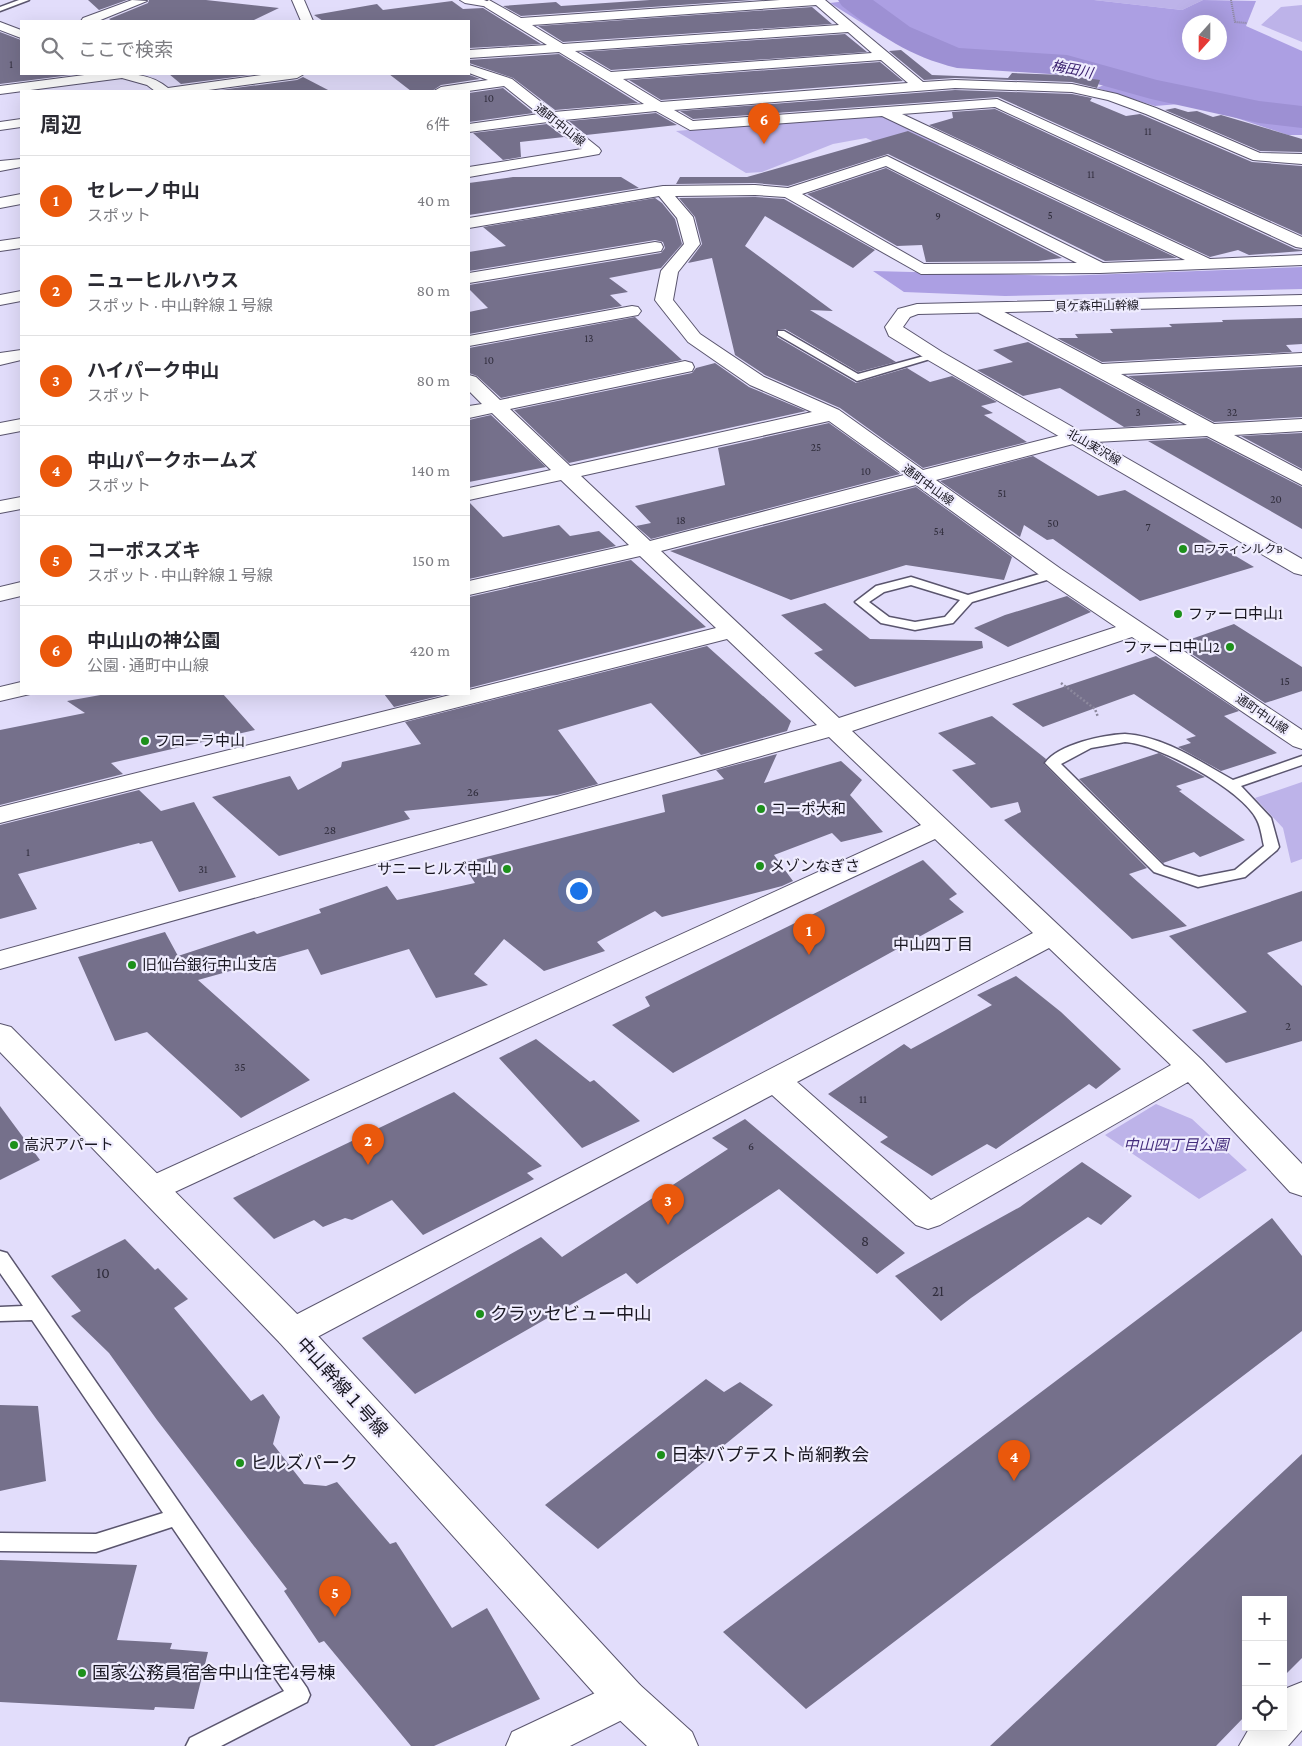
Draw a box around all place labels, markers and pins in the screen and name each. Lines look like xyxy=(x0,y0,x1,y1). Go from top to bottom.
pin: 6 xyxy=(748,103,780,144)
place label: ロフティシルクB xyxy=(1193,542,1283,556)
marker: ロフティシルクB xyxy=(1177,543,1189,555)
place label: ファーロ中山1 xyxy=(1188,606,1283,622)
marker: ファーロ中山1 xyxy=(1172,608,1184,620)
place label: ファーロ中山2 xyxy=(1123,639,1220,655)
marker: ファーロ中山2 xyxy=(1224,641,1236,653)
place label: フローラ中山 xyxy=(155,733,245,749)
marker: フローラ中山 xyxy=(139,735,151,747)
place label: コーポ大和 xyxy=(771,801,846,817)
marker: コーポ大和 xyxy=(755,803,767,815)
place label: メゾンなぎさ xyxy=(770,858,860,874)
marker: メゾンなぎさ xyxy=(754,860,766,872)
place label: サニーヒルズ中山 xyxy=(377,861,497,877)
marker: サニーヒルズ中山 xyxy=(501,863,513,875)
pin: 1 xyxy=(793,914,825,955)
place label: 旧仙台銀行中山支店 xyxy=(142,957,277,973)
marker: 旧仙台銀行中山支店 xyxy=(126,959,138,971)
pin: 2 xyxy=(352,1124,384,1165)
place label: 高沢アパート xyxy=(24,1137,114,1153)
marker: 高沢アパート xyxy=(8,1139,20,1151)
pin: 3 xyxy=(652,1184,684,1225)
place label: クラッセビュー中山 xyxy=(490,1304,652,1324)
marker: クラッセビュー中山 xyxy=(474,1308,486,1320)
pin: 4 xyxy=(998,1440,1030,1481)
place label: 日本バプテスト尚絅教会 xyxy=(671,1445,869,1465)
marker: 日本バプテスト尚絅教会 xyxy=(655,1449,667,1461)
place label: ヒルズパーク xyxy=(250,1453,358,1473)
marker: ヒルズパーク xyxy=(234,1457,246,1469)
pin: 5 xyxy=(319,1576,351,1617)
place label: 国家公務員宿舎中山住宅4号棟 xyxy=(92,1663,335,1683)
marker: 国家公務員宿舎中山住宅4号棟 xyxy=(76,1667,88,1679)

